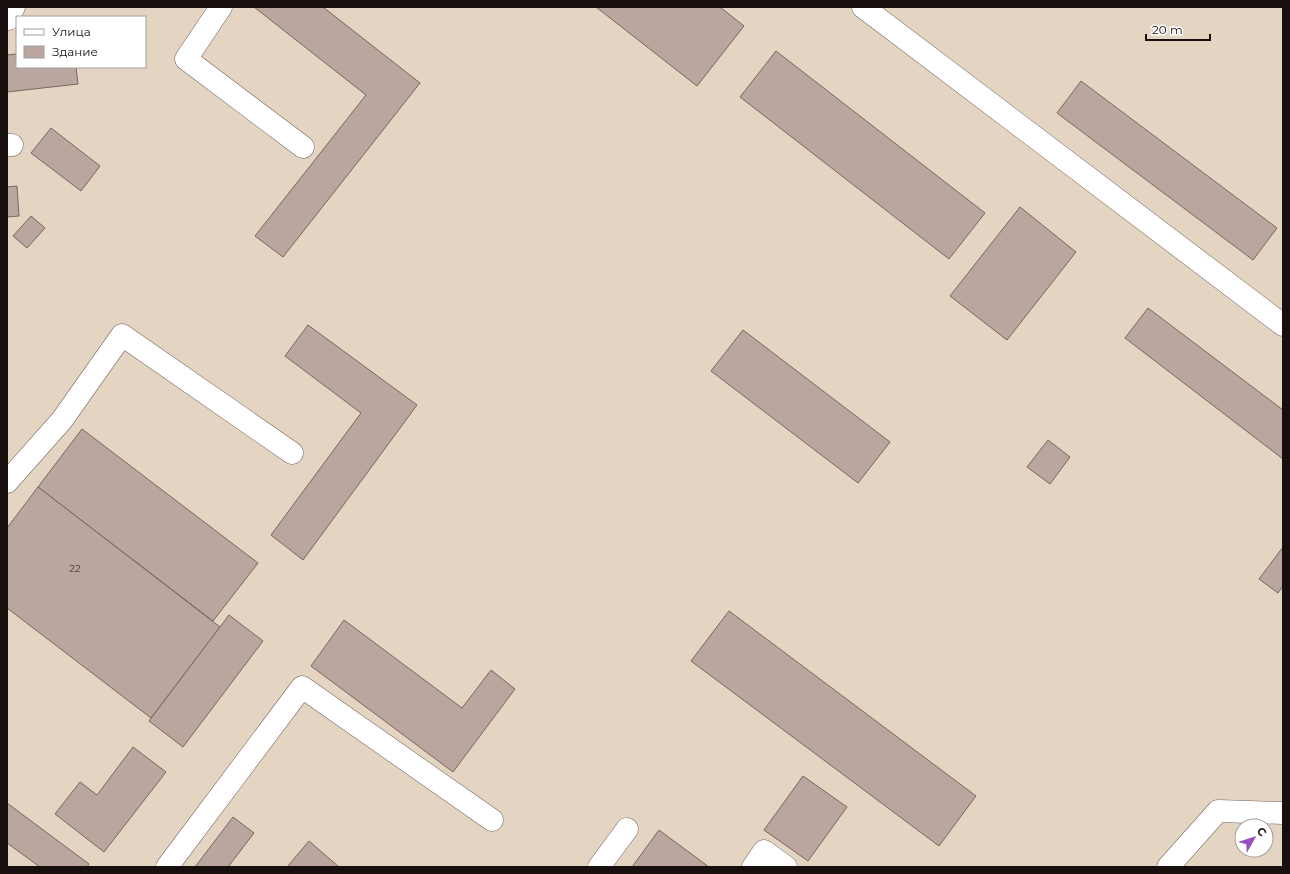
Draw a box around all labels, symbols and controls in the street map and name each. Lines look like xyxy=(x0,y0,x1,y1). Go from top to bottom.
legend xyxy=(16,16,146,68)
scale bar xyxy=(1146,16,1210,42)
text: 20 m xyxy=(1152,22,1183,37)
text: Улица xyxy=(52,24,91,39)
text: Здание xyxy=(52,44,98,59)
house number: 22 xyxy=(69,562,81,575)
north arrow xyxy=(1234,818,1274,858)
text: С xyxy=(1254,824,1270,839)

